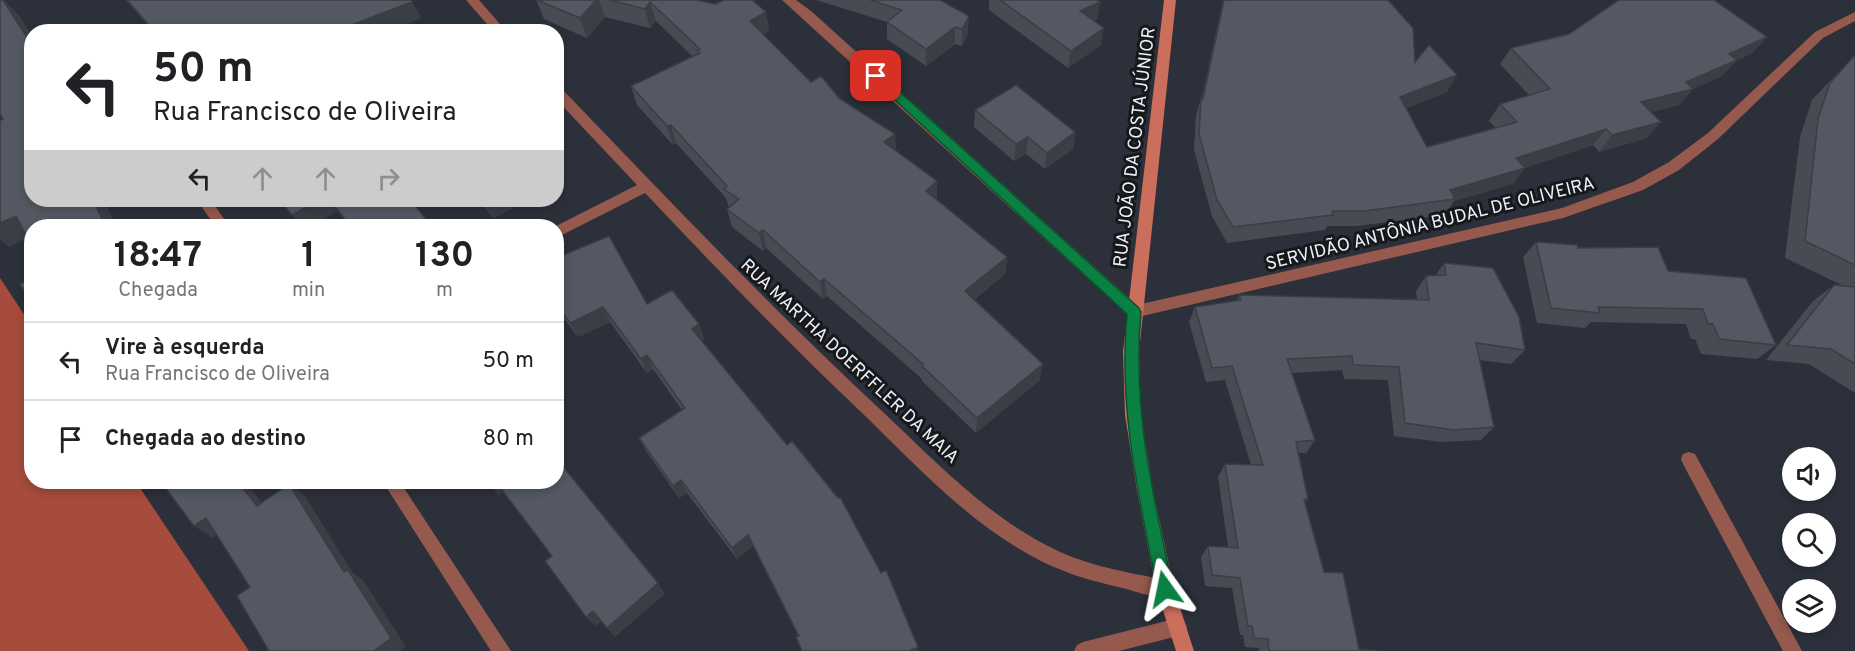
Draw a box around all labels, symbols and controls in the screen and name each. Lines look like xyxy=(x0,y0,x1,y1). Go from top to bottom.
street label: RUA JOÃO DA COSTA JÚNIOR xyxy=(1107,26,1162,269)
text: 50 m xyxy=(153,44,254,97)
icon: left xyxy=(54,48,132,126)
pin xyxy=(850,50,901,101)
icon: arrive xyxy=(859,59,892,92)
text: Rua Francisco de Oliveira xyxy=(153,96,457,130)
icon: left xyxy=(183,162,216,195)
icon: ahead xyxy=(246,162,279,195)
icon: ahead xyxy=(309,162,342,195)
icon: right xyxy=(372,162,405,195)
street label: SERVIDÃO ANTÔNIA BUDAL DE OLIVEIRA xyxy=(1263,171,1597,276)
text: 18:47 xyxy=(114,234,202,280)
text: 1 xyxy=(301,234,316,280)
text: 130 xyxy=(415,234,474,280)
street label: RUA MARTHA DOERFFLER DA MAIA xyxy=(735,255,963,470)
text: Chegada xyxy=(118,278,198,304)
text: min xyxy=(292,278,325,304)
text: m xyxy=(436,278,453,304)
text: Vire à esquerda xyxy=(105,335,264,362)
icon: left xyxy=(54,345,87,378)
text: 50 m xyxy=(482,348,534,375)
text: Rua Francisco de Oliveira xyxy=(105,362,330,388)
icon: arrive xyxy=(54,423,87,456)
text: Chegada ao destino xyxy=(105,426,306,453)
text: 80 m xyxy=(483,426,534,453)
map controls xyxy=(1782,447,1836,633)
button: sound xyxy=(1782,447,1836,501)
button: search xyxy=(1782,513,1836,567)
position arrow xyxy=(1133,557,1197,621)
button: layers xyxy=(1782,579,1836,633)

